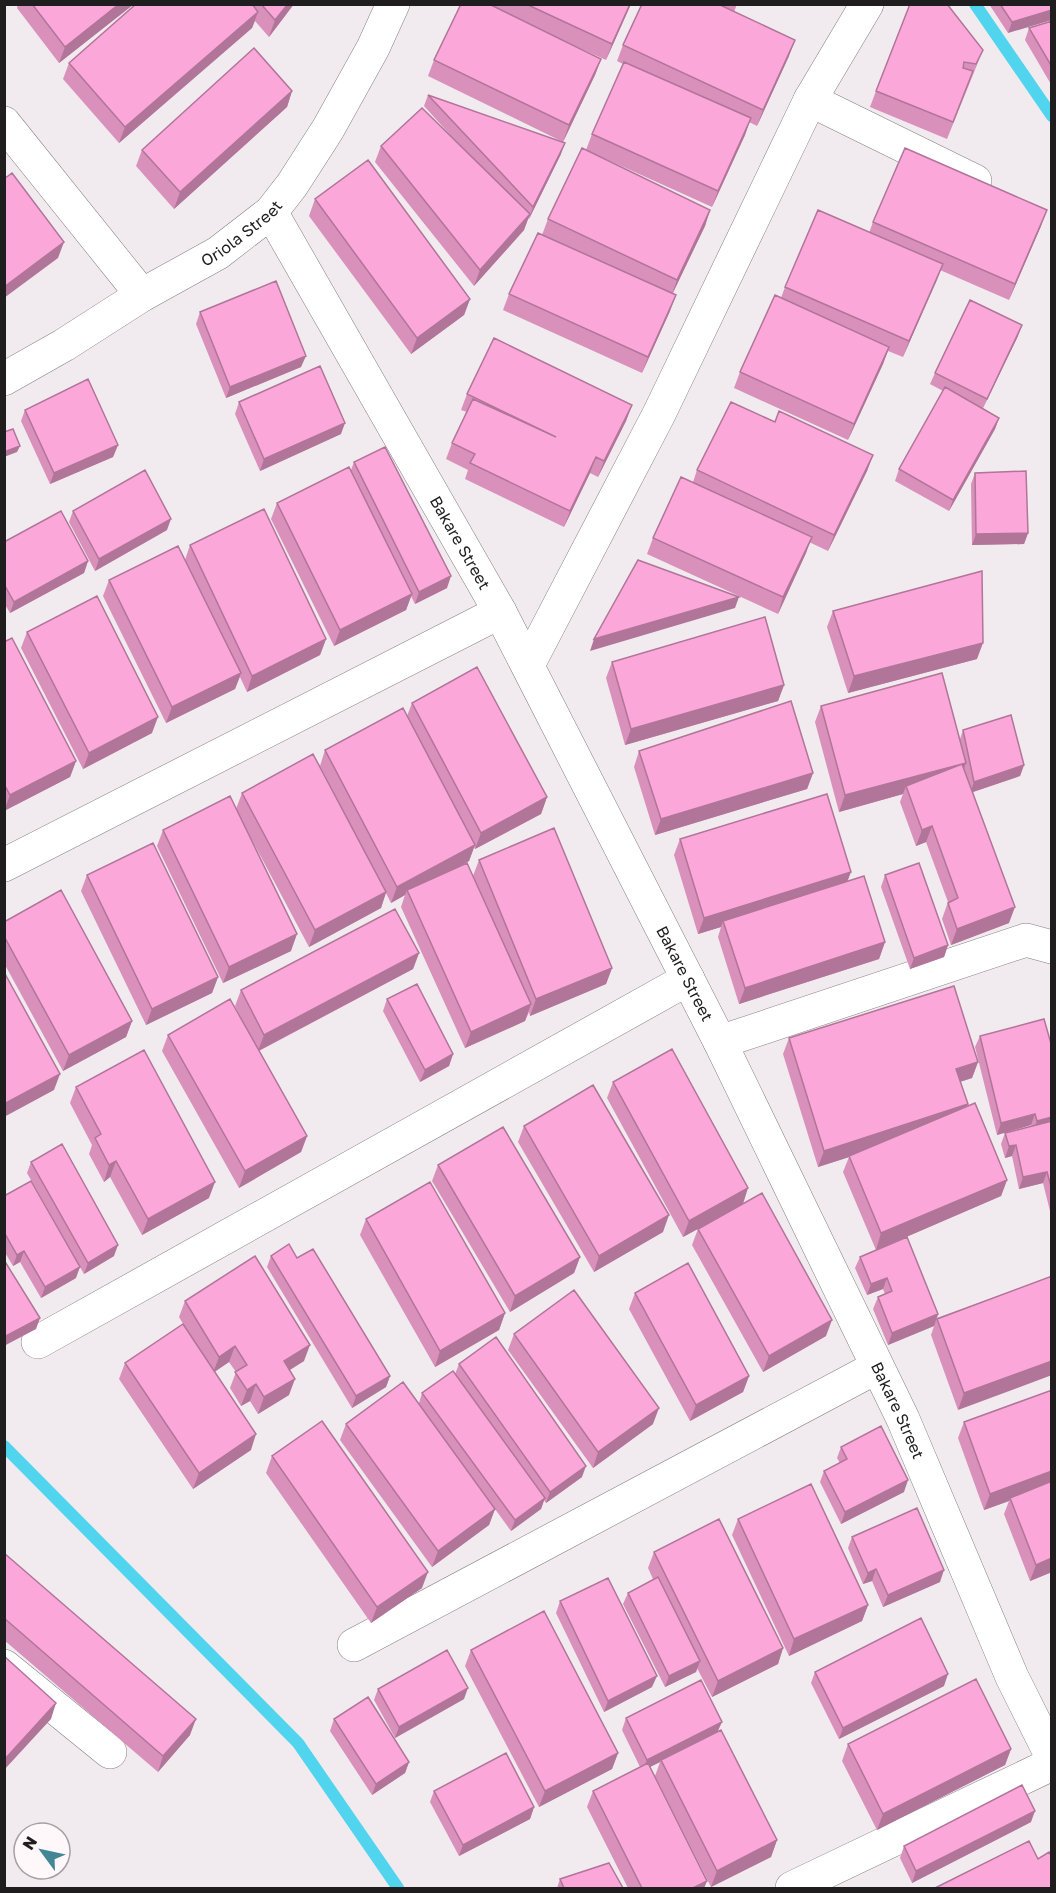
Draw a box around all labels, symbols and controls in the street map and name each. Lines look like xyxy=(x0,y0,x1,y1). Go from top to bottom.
street label: Oriola Street xyxy=(197,196,286,271)
street label: Bakare Street xyxy=(426,492,495,593)
street label: Bakare Street xyxy=(652,922,718,1025)
street label: Bakare Street xyxy=(867,1359,929,1462)
north arrow xyxy=(12,1821,72,1881)
text: N xyxy=(18,1832,41,1853)

